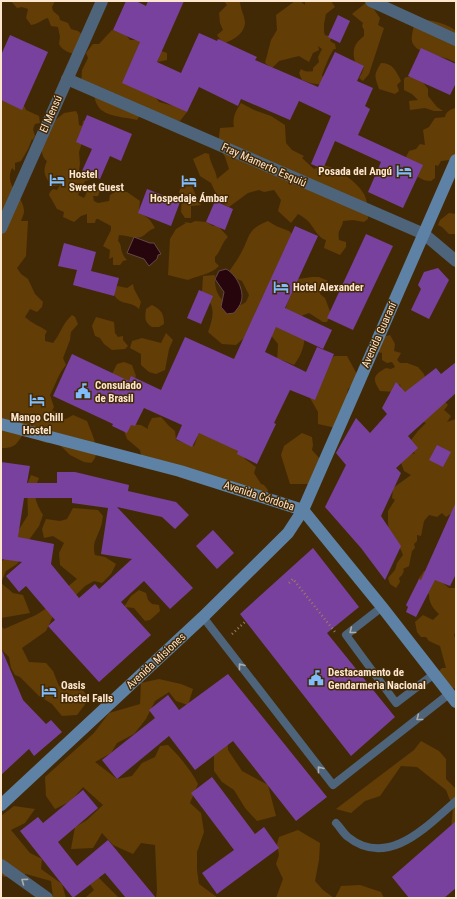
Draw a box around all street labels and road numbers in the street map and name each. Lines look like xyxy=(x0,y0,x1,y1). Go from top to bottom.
street label: El Mensú xyxy=(37,93,65,135)
street label: Fray Mamerto Esquiú xyxy=(220,140,308,190)
street label: Avenida Guaraní xyxy=(359,300,399,370)
street label: Avenida Córdoba xyxy=(222,478,296,514)
street label: Avenida Misiones xyxy=(124,630,188,692)

